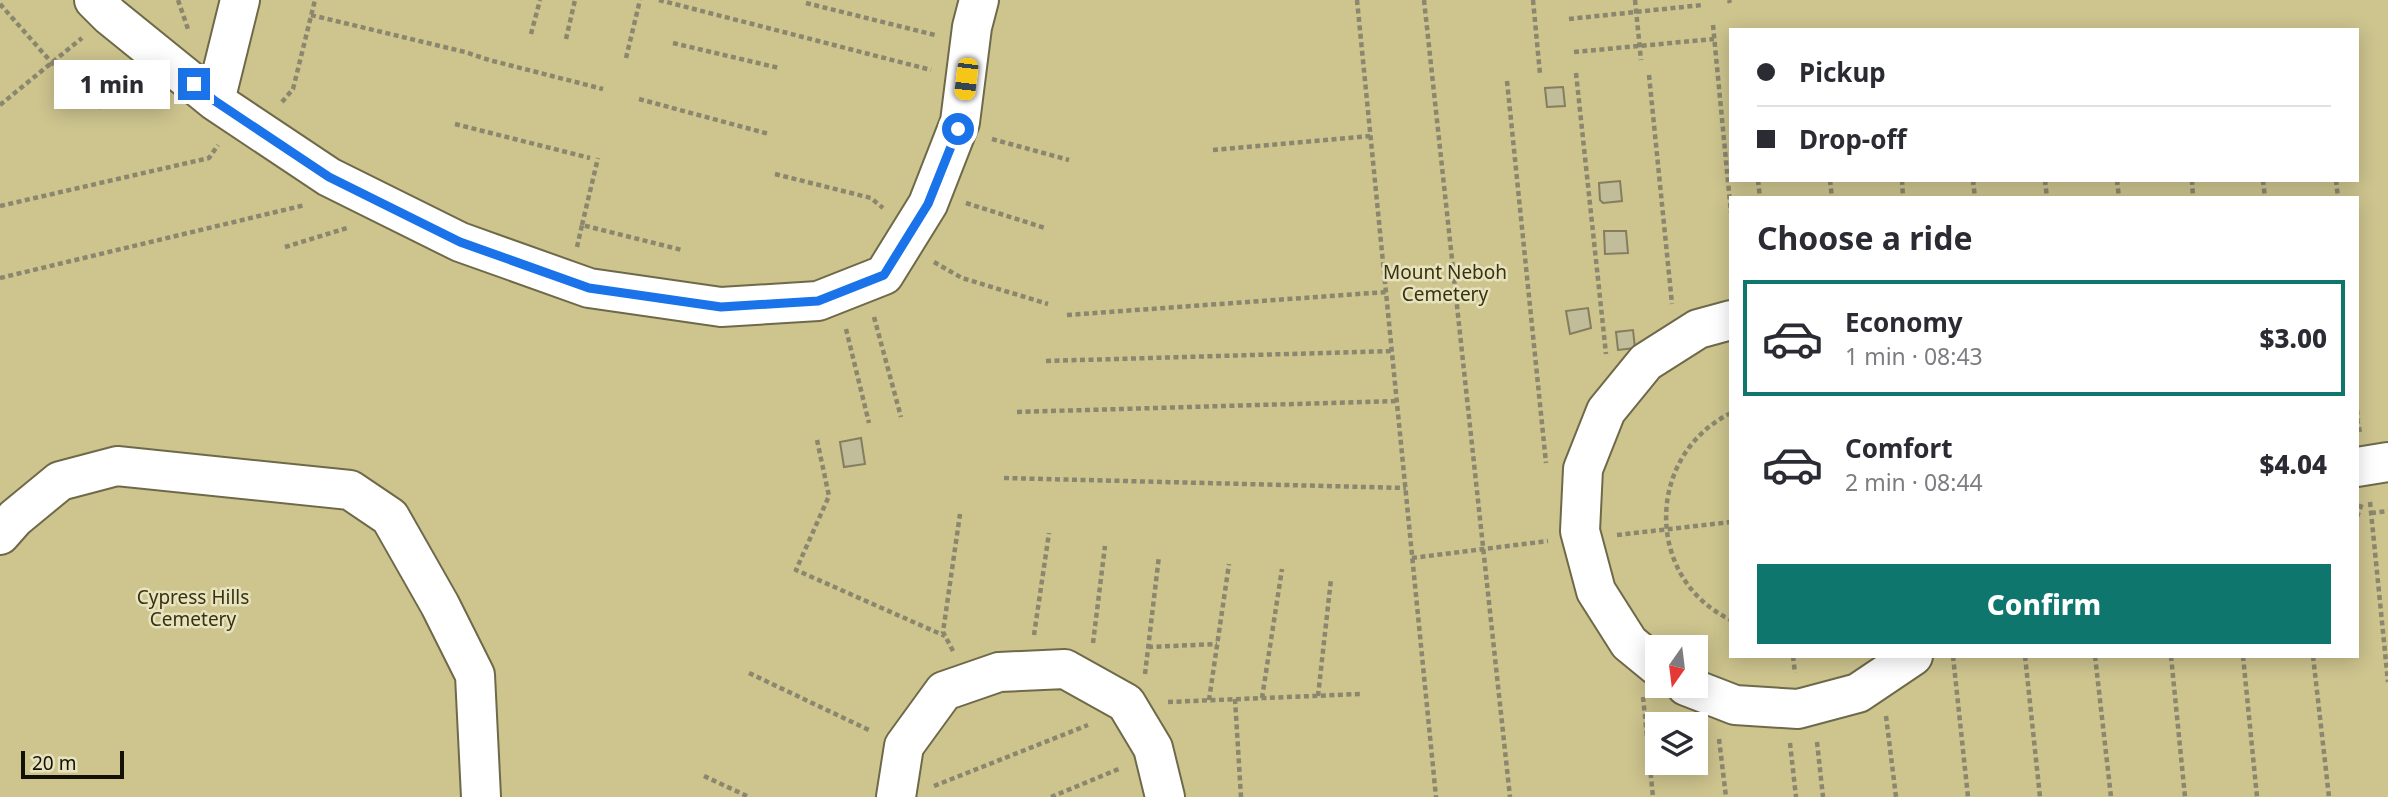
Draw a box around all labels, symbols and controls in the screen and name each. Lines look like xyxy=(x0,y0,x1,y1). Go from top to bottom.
text: Pickup xyxy=(1799,54,1886,90)
car xyxy=(954,57,979,101)
callout: 1 min xyxy=(54,60,170,108)
text: 1 min xyxy=(80,68,144,100)
route end xyxy=(178,68,210,100)
route start xyxy=(942,113,974,145)
text: Drop-off xyxy=(1799,121,1906,157)
text: Choose a ride xyxy=(1757,216,1973,259)
park label: Mount Neboh Cemetery xyxy=(1383,259,1507,307)
text: Economy xyxy=(1845,304,1963,340)
icon: car xyxy=(1761,307,1824,370)
text: $3.00 xyxy=(2260,320,2327,356)
text: 1 min · 08:43 xyxy=(1845,340,1983,372)
text: Comfort xyxy=(1845,430,1953,466)
icon: car xyxy=(1761,433,1824,496)
text: $4.04 xyxy=(2260,446,2327,482)
text: 2 min · 08:44 xyxy=(1845,466,1983,498)
button: Confirm xyxy=(1757,564,2331,644)
park label: Cypress Hills Cemetery xyxy=(137,584,249,632)
north arrow xyxy=(1645,635,1708,698)
map controls xyxy=(1645,635,1708,775)
button: layers xyxy=(1645,712,1708,775)
scale bar xyxy=(21,748,124,780)
text: 20 m xyxy=(32,750,76,776)

